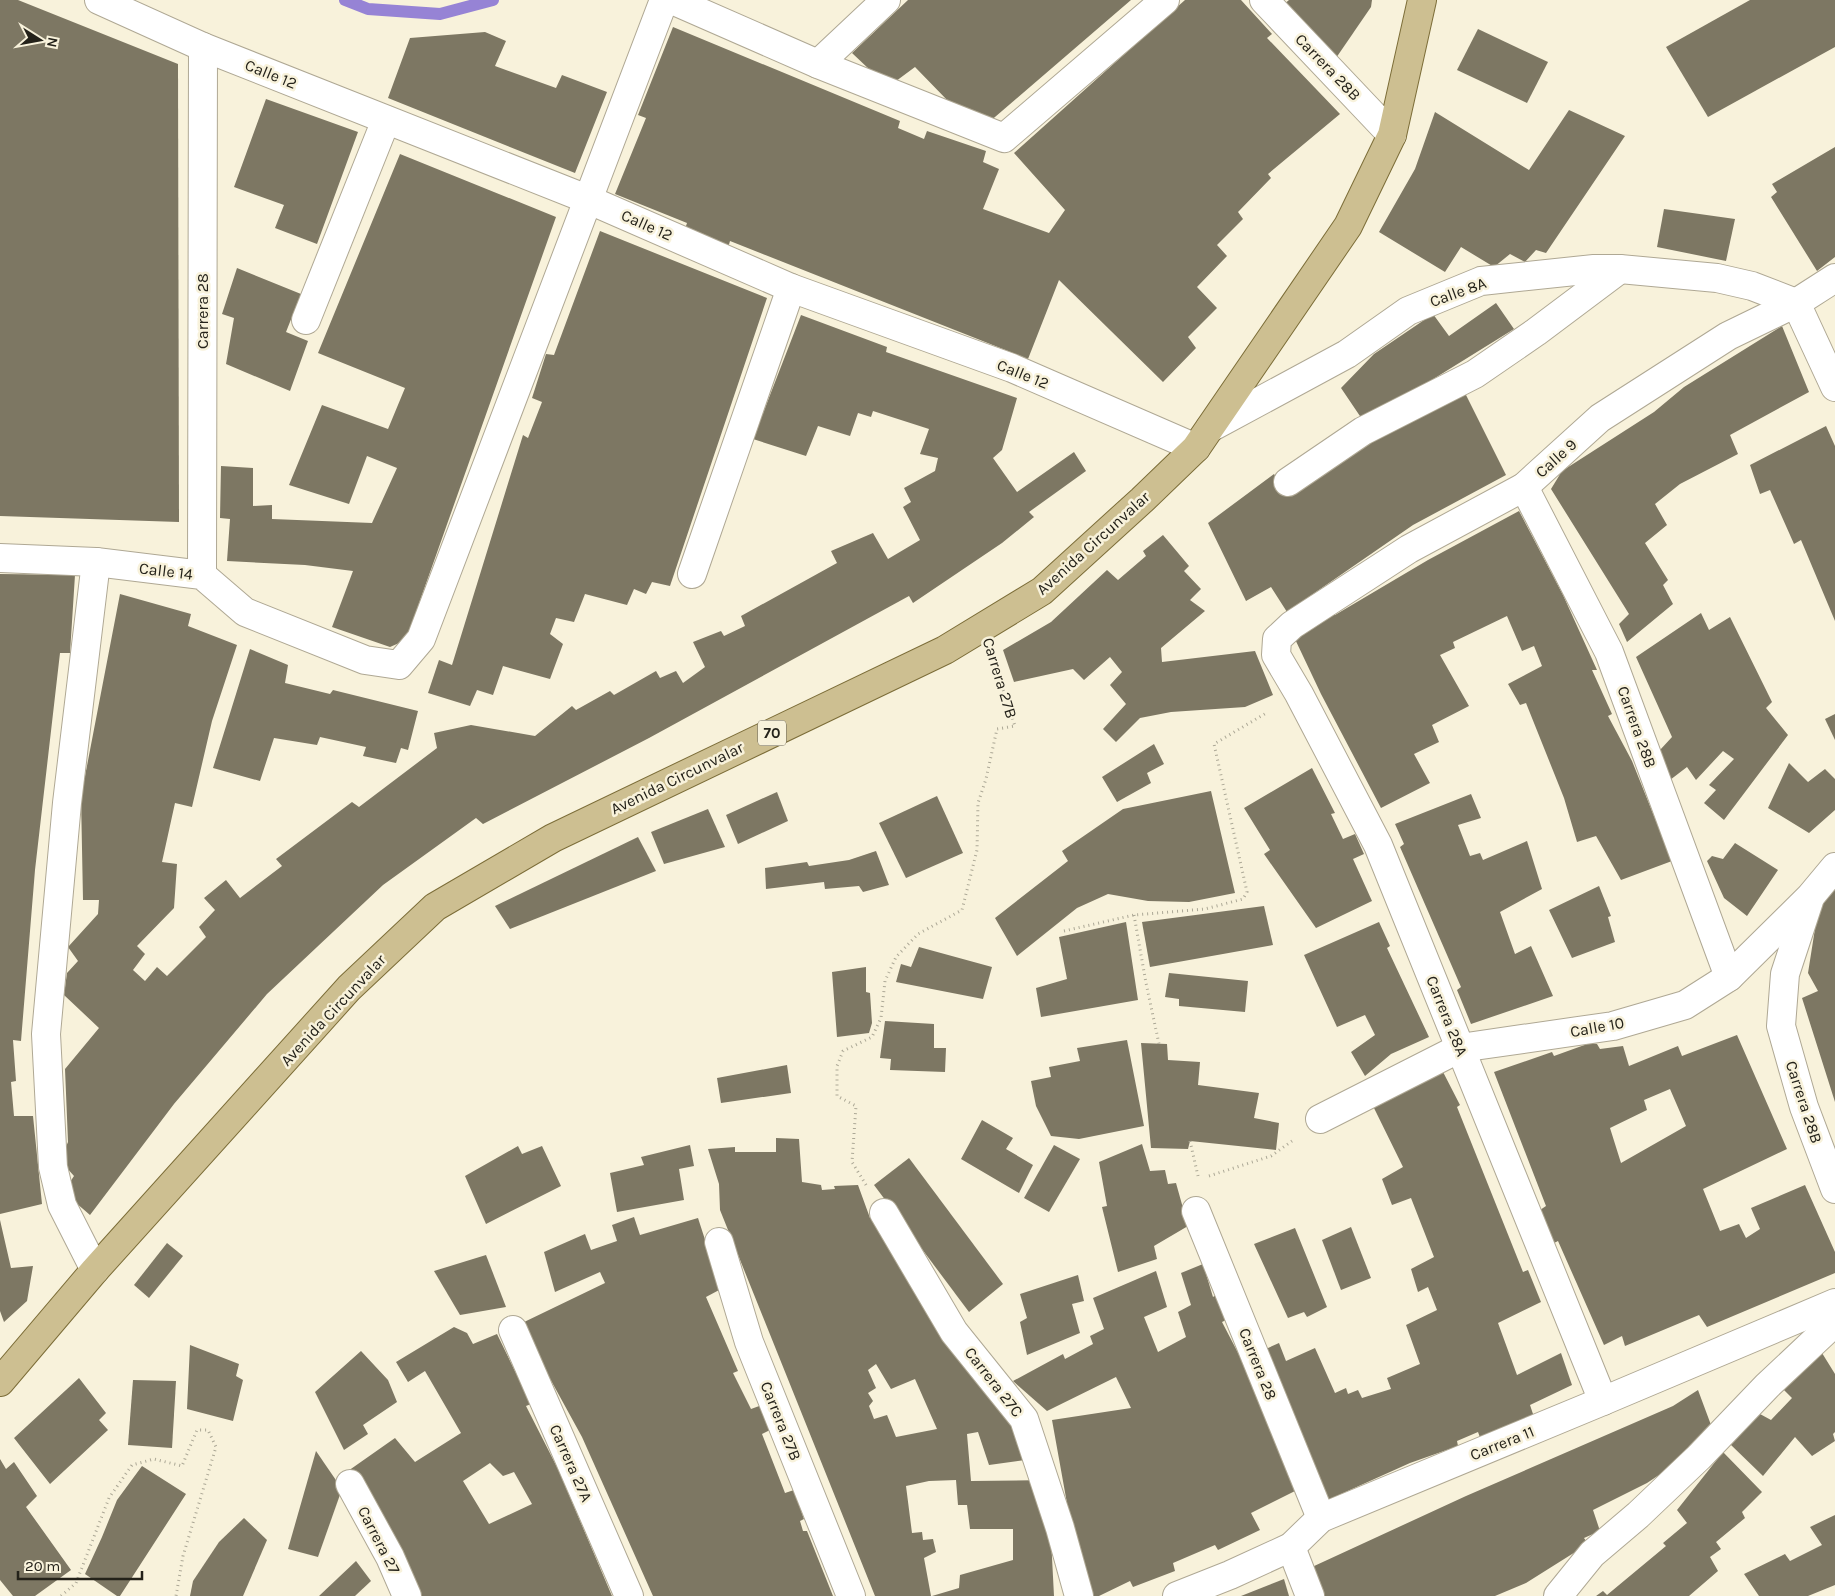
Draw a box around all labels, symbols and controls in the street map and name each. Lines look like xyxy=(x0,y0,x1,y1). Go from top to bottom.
north arrow xyxy=(15,15,65,65)
street label: Carrera 28B xyxy=(1291,30,1365,104)
text: N xyxy=(43,36,62,49)
street label: Calle 12 xyxy=(242,55,300,93)
street label: Calle 12 xyxy=(618,205,676,245)
street label: Carrera 28 xyxy=(193,273,212,349)
street label: Calle 8A xyxy=(1427,273,1489,311)
street label: Calle 12 xyxy=(994,355,1052,393)
street label: Calle 9 xyxy=(1531,435,1581,481)
street label: Avenida Circunvalar xyxy=(1033,487,1154,599)
street label: Calle 14 xyxy=(138,558,194,584)
street label: Carrera 27B xyxy=(979,635,1021,721)
street label: Carrera 28B xyxy=(1613,683,1661,771)
road number: 70 xyxy=(758,720,786,746)
street label: Avenida Circunvalar xyxy=(607,737,747,818)
street label: Avenida Circunvalar xyxy=(276,950,390,1070)
street label: Carrera 28A xyxy=(1422,973,1472,1059)
street label: Calle 10 xyxy=(1569,1013,1625,1041)
street label: Carrera 28B xyxy=(1782,1058,1826,1146)
street label: Carrera 28 xyxy=(1235,1325,1281,1403)
street label: Carrera 27C xyxy=(961,1343,1027,1421)
street label: Carrera 27B xyxy=(757,1379,805,1463)
street label: Carrera 27A xyxy=(545,1421,597,1505)
street label: Carrera 11 xyxy=(1467,1422,1537,1464)
street label: Carrera 27 xyxy=(354,1503,404,1578)
scale bar xyxy=(18,1548,141,1580)
text: 20 m xyxy=(25,1557,60,1575)

